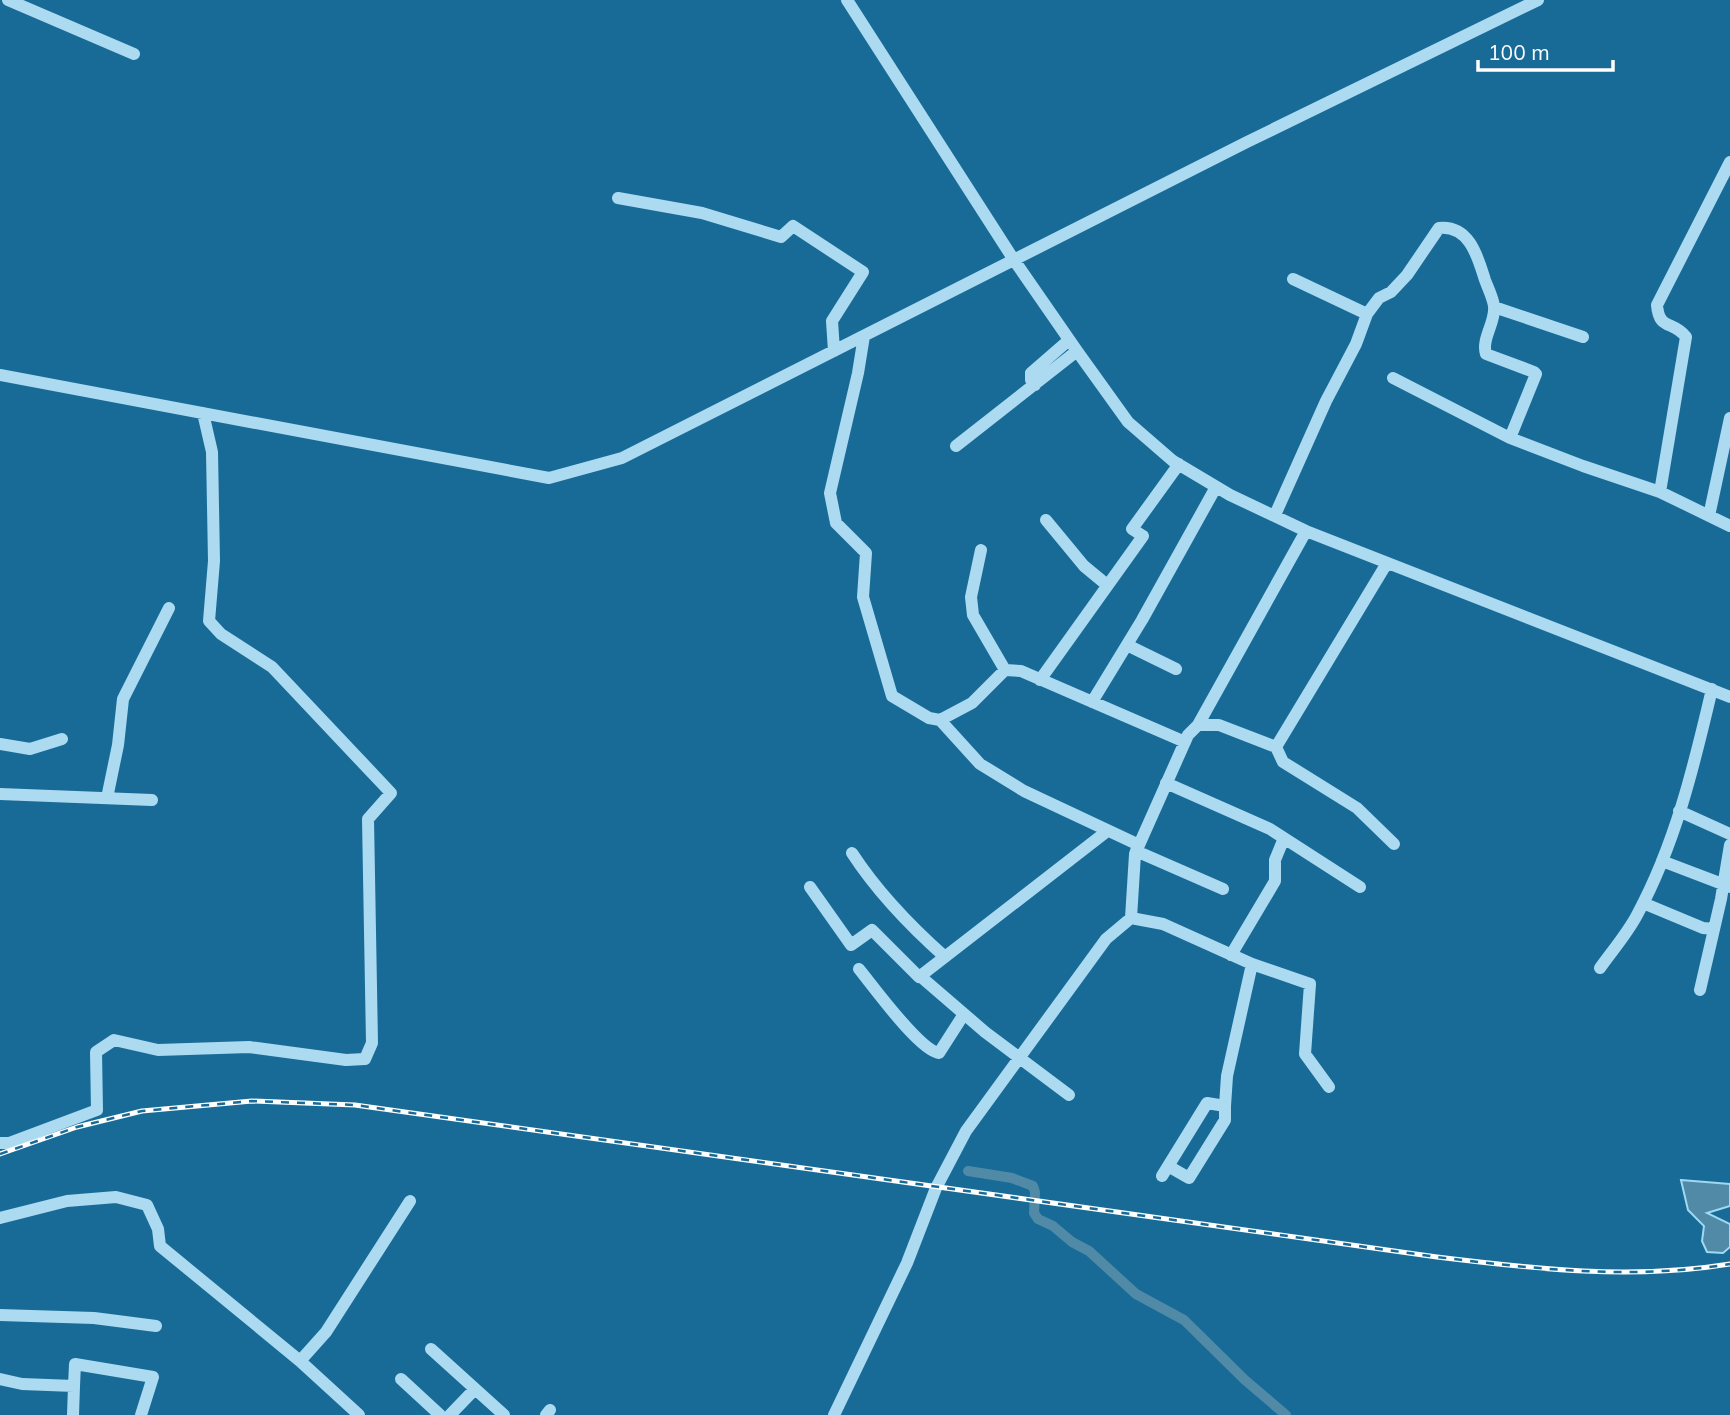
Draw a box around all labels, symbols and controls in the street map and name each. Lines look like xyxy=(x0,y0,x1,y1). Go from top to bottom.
scale bar xyxy=(1478,28,1613,72)
text: 100 m xyxy=(1488,39,1550,65)

